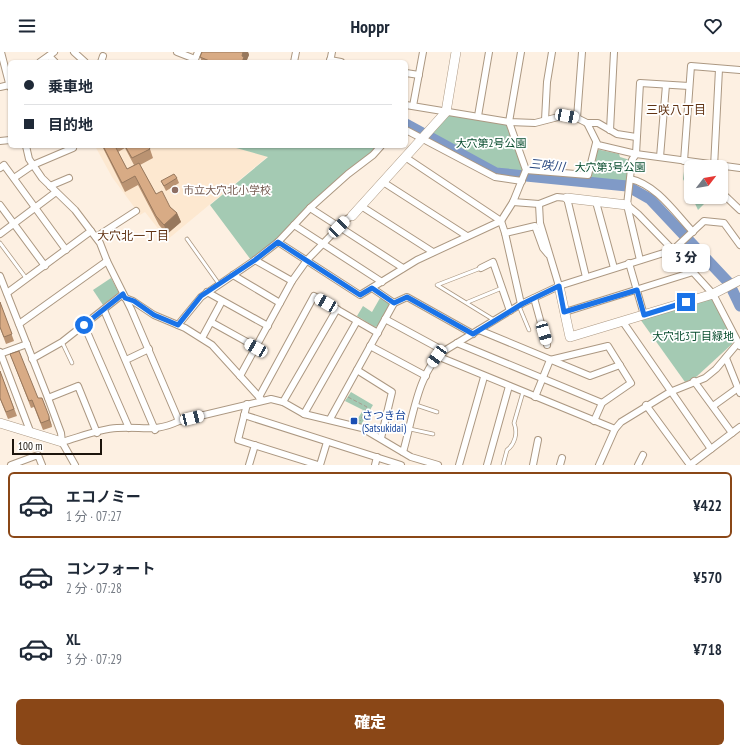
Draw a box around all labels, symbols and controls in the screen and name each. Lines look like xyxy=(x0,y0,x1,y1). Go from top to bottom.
icon: menu xyxy=(16,15,38,37)
text: Hoppr xyxy=(351,15,389,38)
icon: heart xyxy=(702,15,724,37)
text: 乗車地 xyxy=(48,77,93,96)
district label: 三咲八丁目 xyxy=(646,102,706,117)
car xyxy=(554,108,580,124)
text: 目的地 xyxy=(48,115,93,134)
park label: 大穴第2号公園 xyxy=(456,136,526,150)
water label: 三咲川 xyxy=(528,156,568,175)
park label: 大穴第3号公園 xyxy=(575,160,645,174)
north arrow xyxy=(684,160,728,204)
map controls xyxy=(684,160,728,204)
place label: 市立大穴北小学校 xyxy=(183,183,271,197)
marker: 市立大穴北小学校 xyxy=(170,185,180,195)
car xyxy=(326,214,352,240)
district label: 大穴北一丁目 xyxy=(97,228,169,243)
callout: 3 分 xyxy=(662,244,710,272)
text: 3 分 xyxy=(675,249,697,266)
car xyxy=(313,292,339,314)
route end xyxy=(677,293,695,311)
route start xyxy=(75,316,93,334)
car xyxy=(535,320,553,346)
park label: 大穴北3丁目緑地 xyxy=(652,329,734,343)
car xyxy=(243,337,269,359)
car xyxy=(425,343,449,369)
place label: さつき台 (Satsukidai) xyxy=(362,408,406,435)
car xyxy=(179,409,205,427)
marker: さつき台 (Satsukidai) xyxy=(349,416,359,426)
scale bar xyxy=(12,437,102,456)
text: 100 m xyxy=(18,439,42,453)
icon: car xyxy=(18,487,54,523)
text: エコノミー xyxy=(66,487,141,506)
text: ¥422 xyxy=(693,496,722,515)
text: 1 分 · 07:27 xyxy=(66,508,122,525)
icon: car xyxy=(18,559,54,595)
text: コンフォート xyxy=(66,559,156,578)
text: ¥570 xyxy=(693,568,722,587)
text: 2 分 · 07:28 xyxy=(66,580,122,597)
text: XL xyxy=(66,630,80,649)
icon: car xyxy=(18,631,54,667)
text: ¥718 xyxy=(693,640,722,659)
text: 3 分 · 07:29 xyxy=(66,651,122,668)
button: 確定 xyxy=(16,699,724,745)

